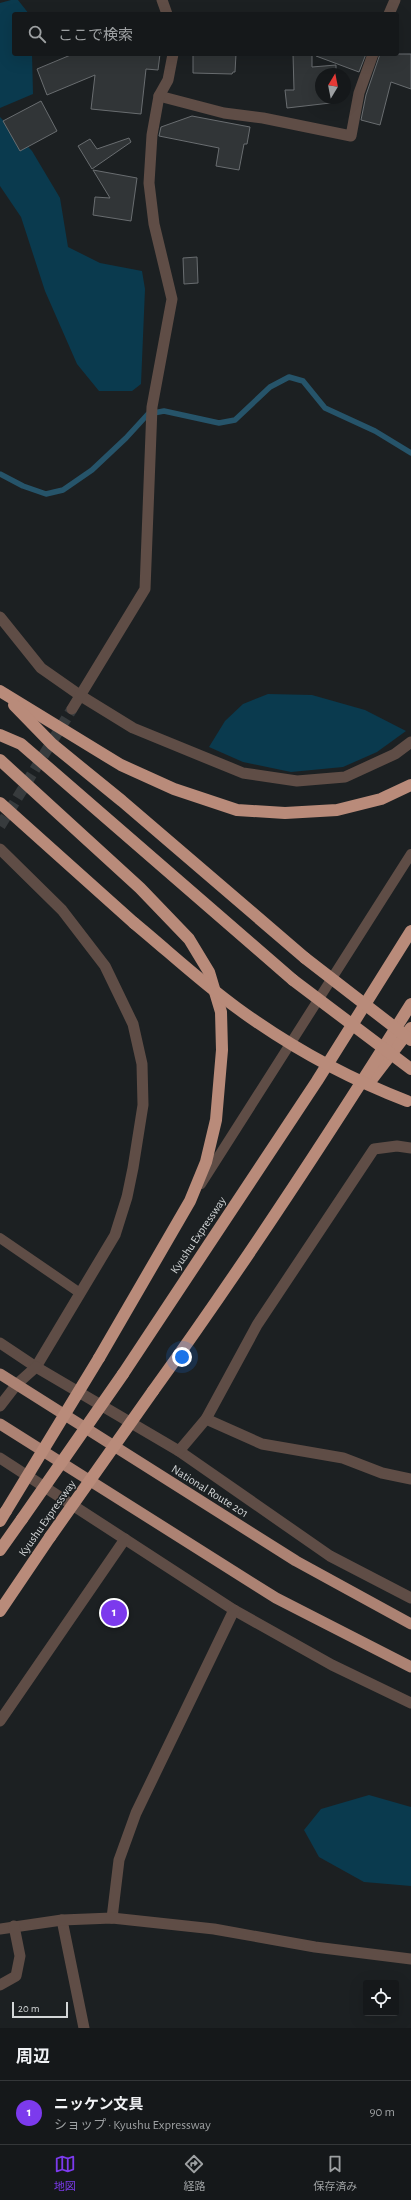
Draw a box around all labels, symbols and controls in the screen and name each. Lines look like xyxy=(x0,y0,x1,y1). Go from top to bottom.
search box xyxy=(12,12,399,56)
icon: search xyxy=(26,23,48,45)
text: ここで検索 xyxy=(58,28,133,43)
north arrow xyxy=(315,68,351,104)
street label: Kyushu Expressway xyxy=(168,1194,229,1276)
your location xyxy=(172,1347,192,1367)
street label: National Route 201 xyxy=(169,1463,251,1519)
street label: Kyushu Expressway xyxy=(16,1478,79,1559)
pin: 1 xyxy=(101,1598,127,1628)
map controls xyxy=(363,1980,399,2016)
button: locate xyxy=(363,1980,399,2016)
scale bar xyxy=(12,2000,68,2019)
text: 20 m xyxy=(18,2003,39,2014)
text: 周辺 xyxy=(16,2048,50,2065)
text: ニッケン文具 xyxy=(54,2097,144,2112)
text: 1 xyxy=(27,2106,31,2119)
text: 90 m xyxy=(369,2106,395,2119)
text: ショップ · Kyushu Expressway xyxy=(54,2119,211,2132)
tab: 地図 xyxy=(54,2153,76,2193)
tab: 経路 xyxy=(183,2153,205,2193)
tab: 保存済み xyxy=(313,2153,357,2193)

